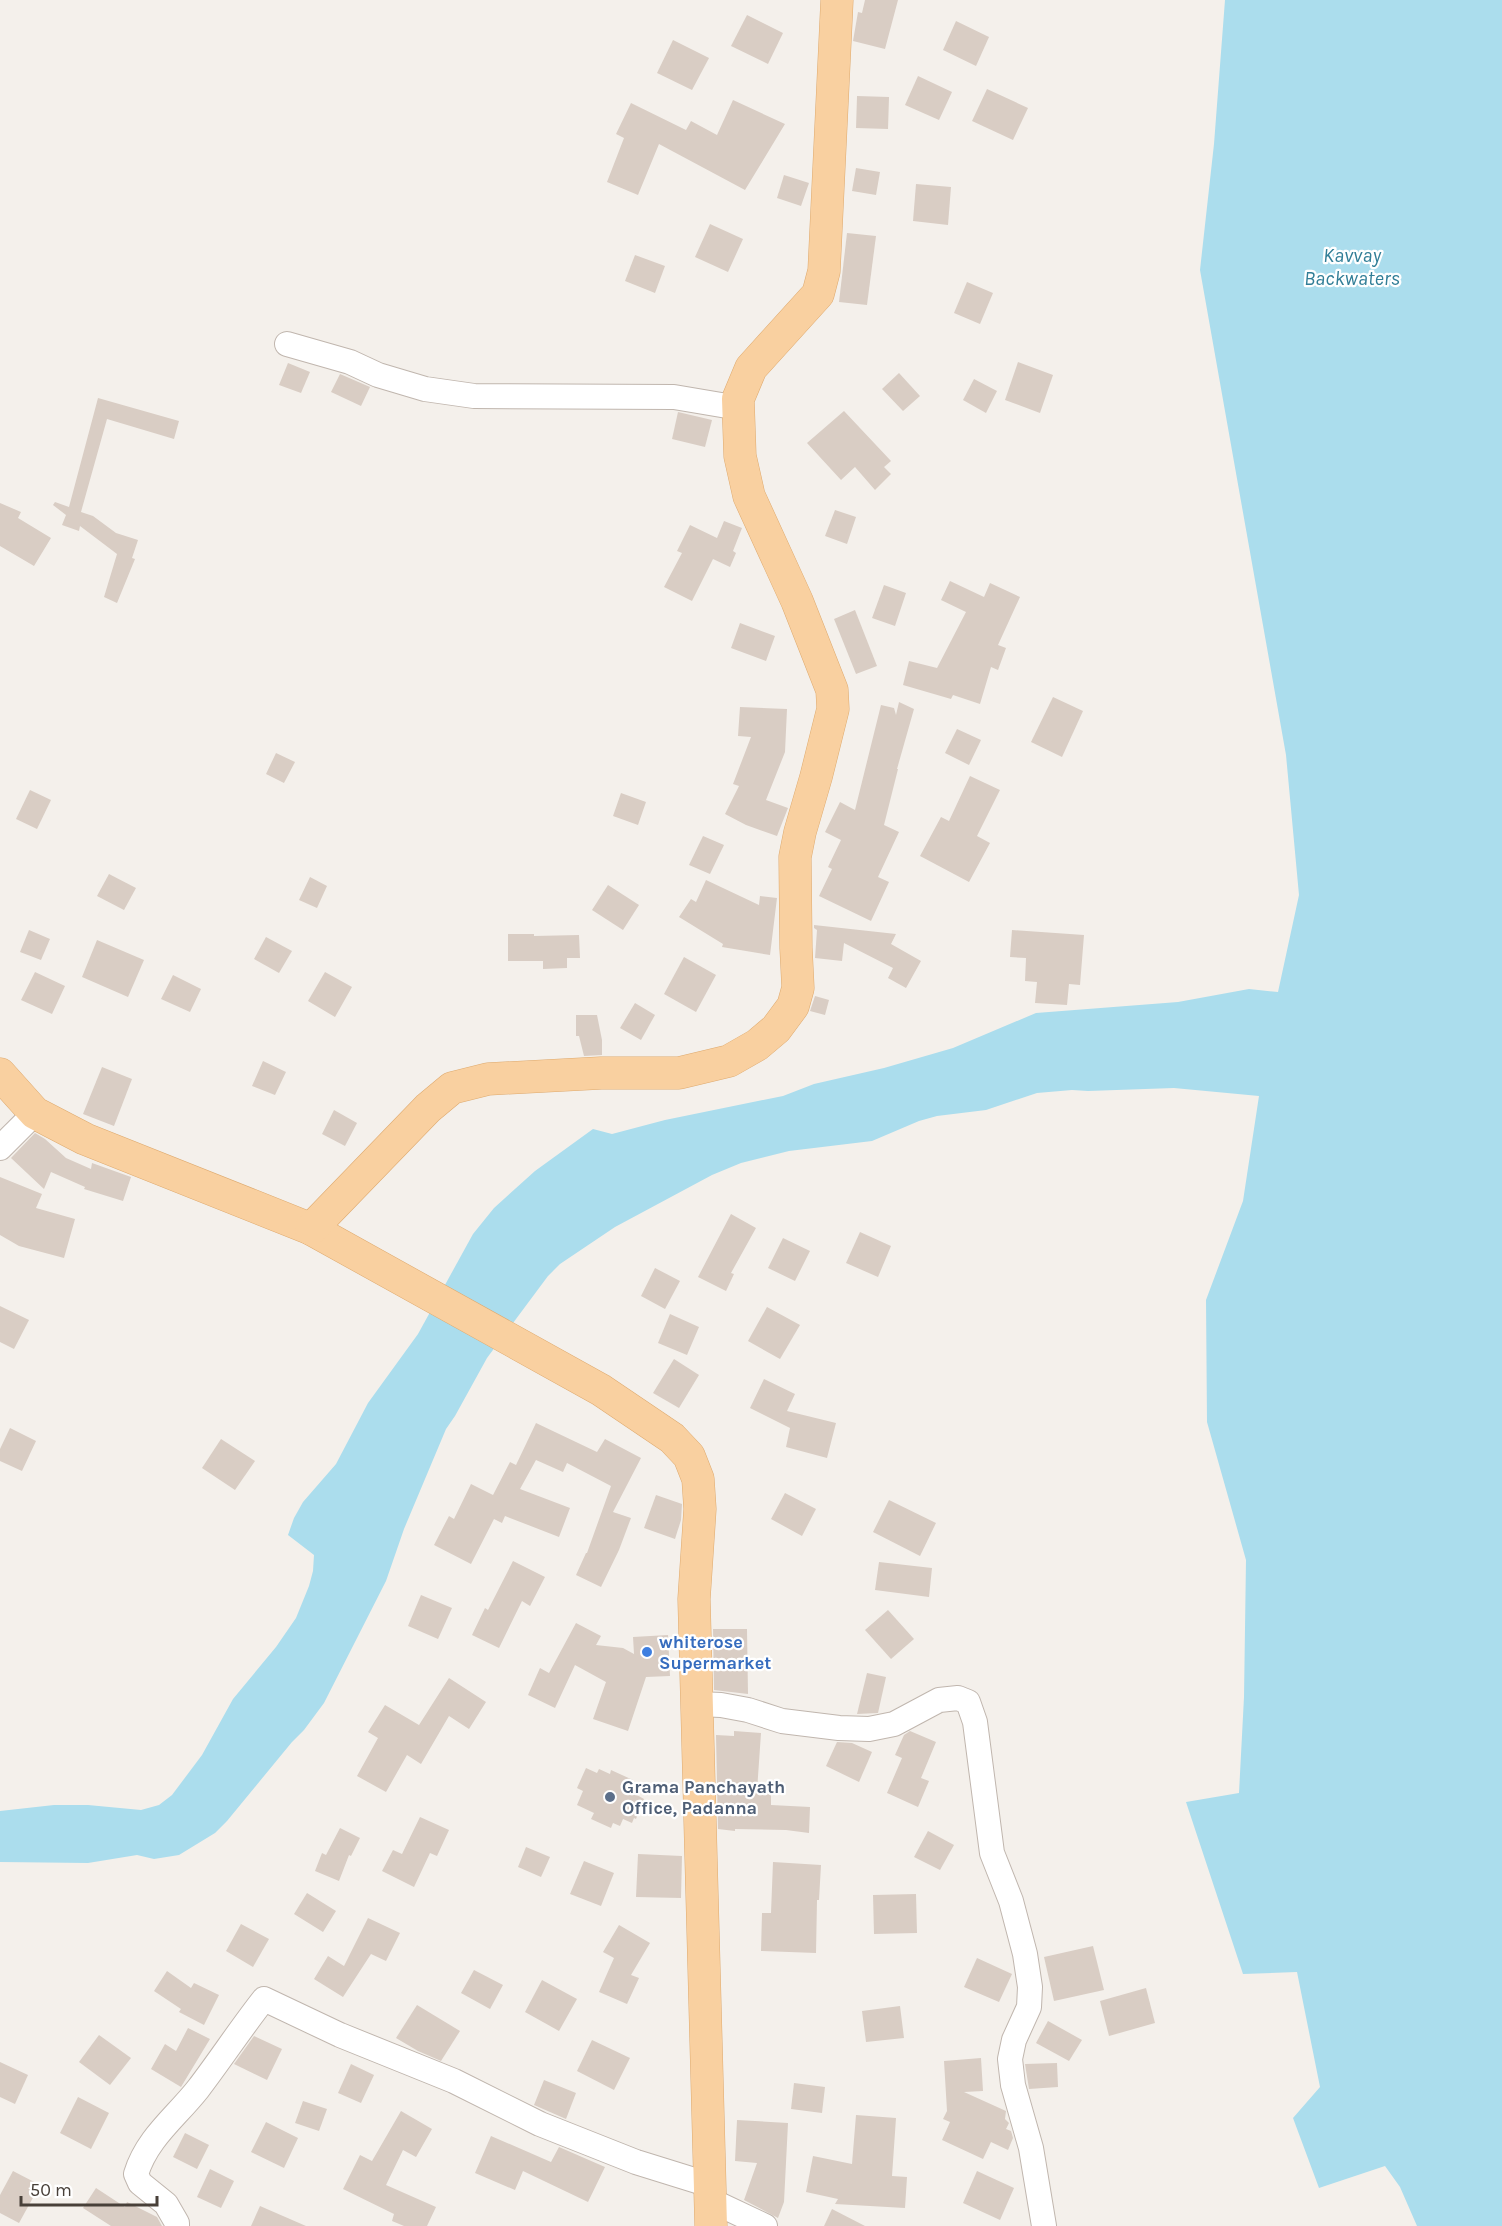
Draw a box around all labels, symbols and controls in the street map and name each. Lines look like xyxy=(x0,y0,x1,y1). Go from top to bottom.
water label: Kavvay Backwaters xyxy=(1304,244,1400,290)
place label: whiterose Supermarket xyxy=(659,1631,771,1674)
marker: whiterose Supermarket xyxy=(640,1645,654,1659)
place label: Grama Panchayath Office, Padanna xyxy=(622,1776,785,1819)
marker: Grama Panchayath Office, Padanna xyxy=(603,1790,617,1804)
scale bar xyxy=(21,2169,158,2207)
text: 50 m xyxy=(30,2179,72,2201)

